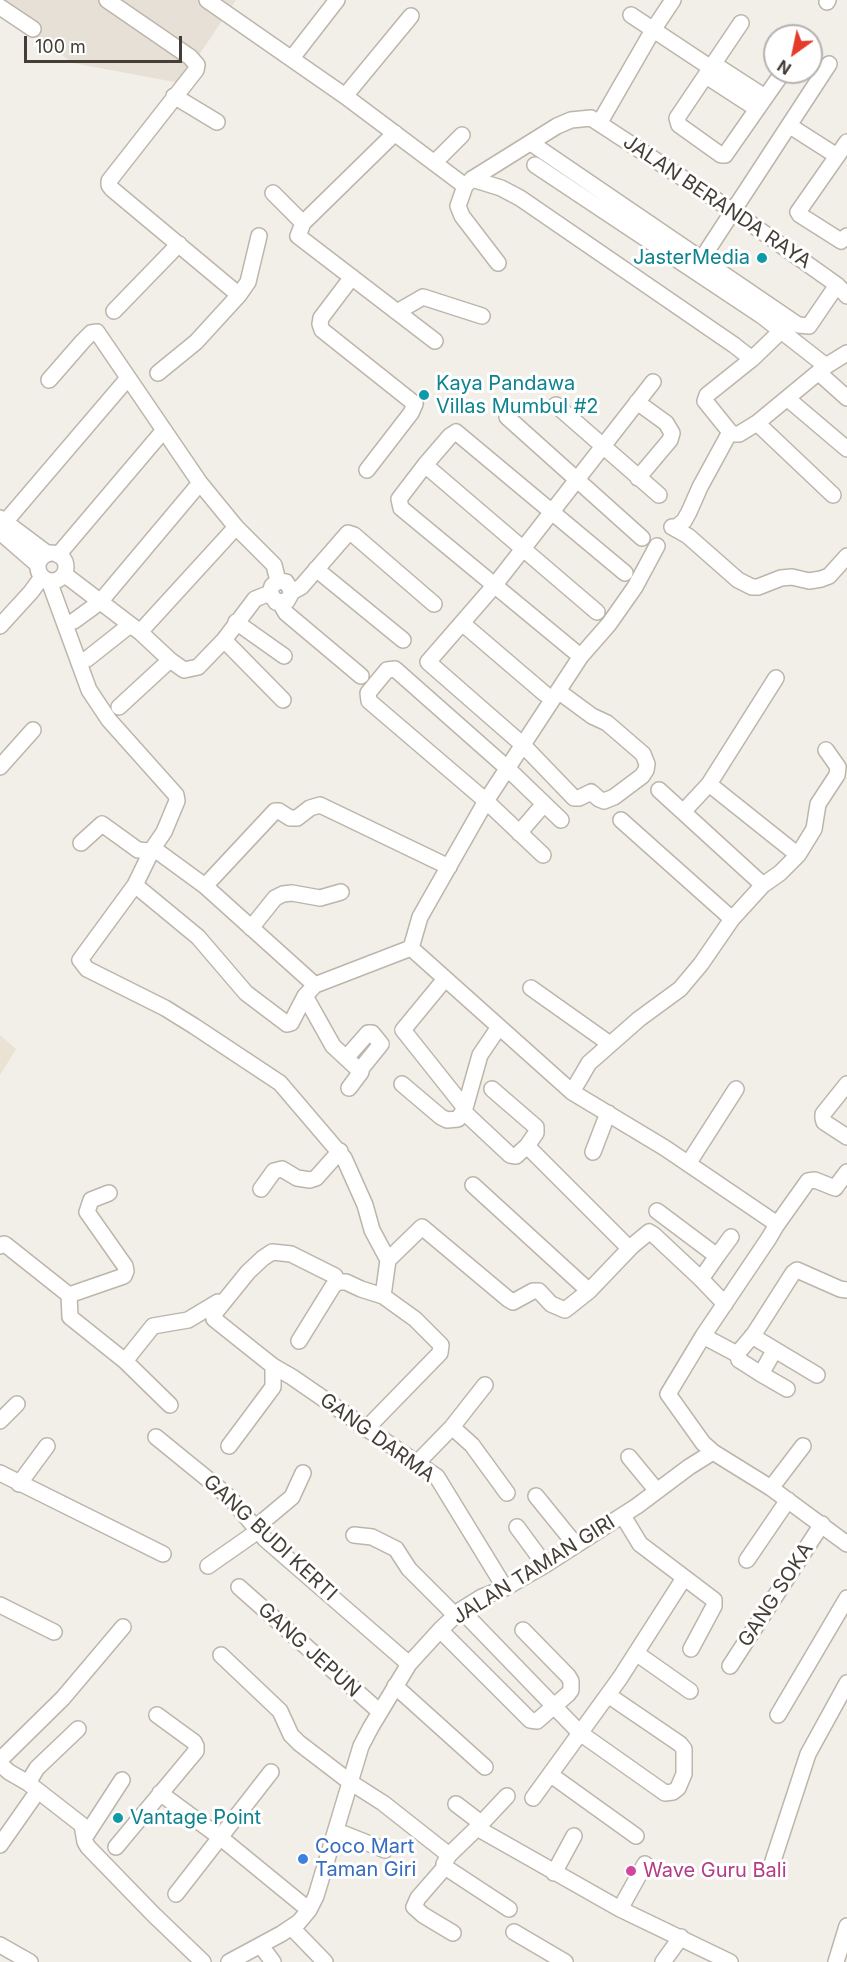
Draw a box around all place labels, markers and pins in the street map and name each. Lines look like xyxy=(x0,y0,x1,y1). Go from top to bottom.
place label: JasterMedia xyxy=(633,246,750,270)
marker: JasterMedia xyxy=(755,251,769,265)
place label: Kaya Pandawa Villas Mumbul #2 xyxy=(436,372,599,419)
marker: Kaya Pandawa Villas Mumbul #2 xyxy=(417,388,431,402)
place label: Vantage Point xyxy=(130,1806,261,1830)
marker: Vantage Point xyxy=(111,1811,125,1825)
place label: Coco Mart Taman Giri xyxy=(315,1835,416,1882)
marker: Coco Mart Taman Giri xyxy=(296,1852,310,1866)
place label: Wave Guru Bali xyxy=(643,1859,786,1883)
marker: Wave Guru Bali xyxy=(624,1864,638,1878)

